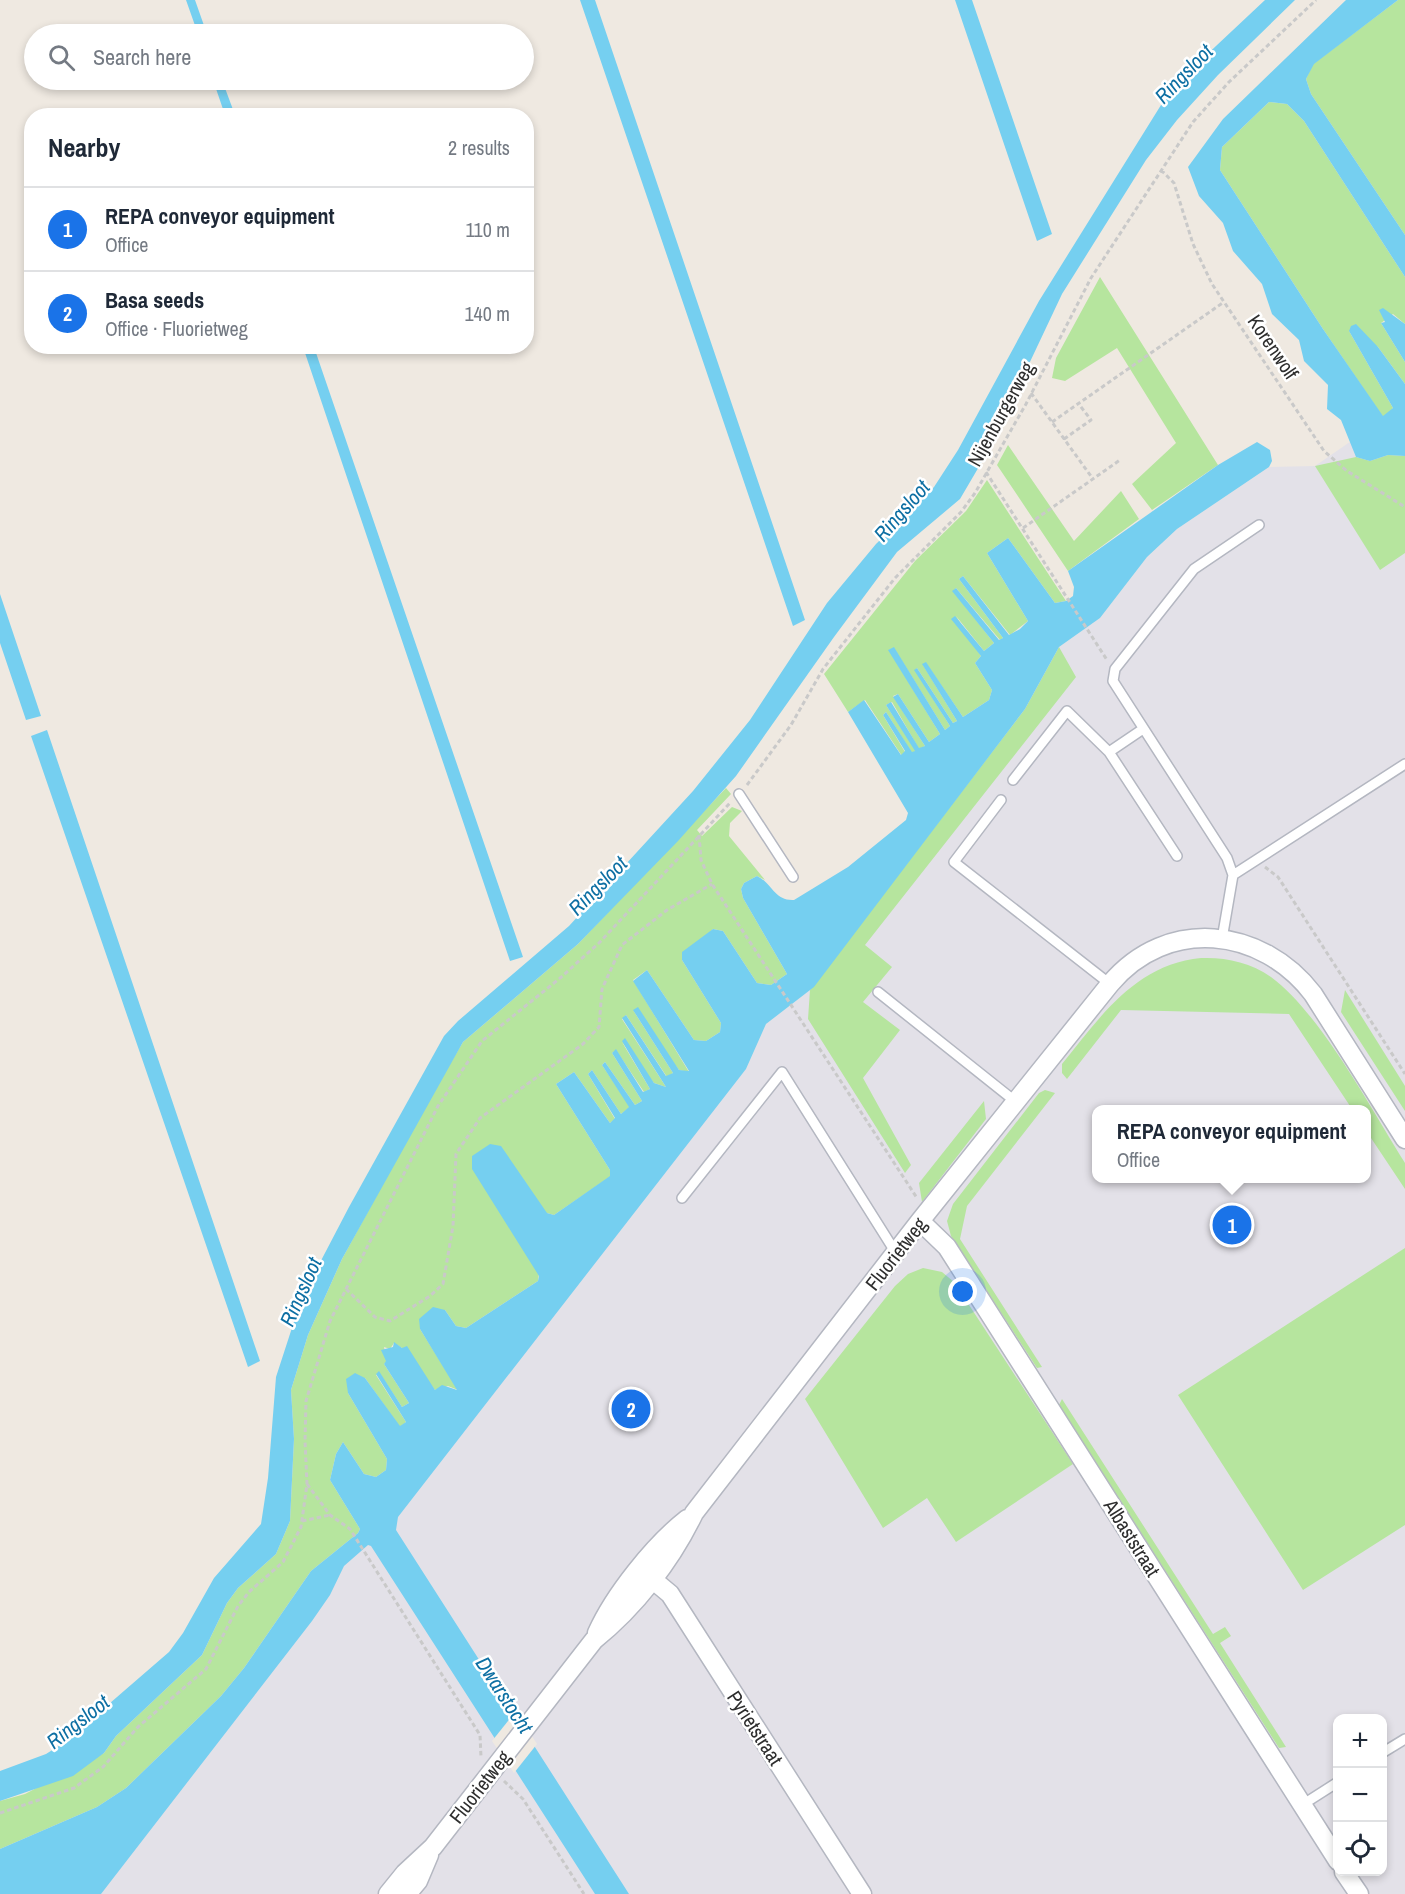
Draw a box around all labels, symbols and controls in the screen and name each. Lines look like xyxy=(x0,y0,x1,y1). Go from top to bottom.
search box xyxy=(24,24,534,90)
water label: Ringsloot xyxy=(1148,37,1220,110)
icon: search xyxy=(45,41,78,74)
text: Search here xyxy=(93,42,191,72)
text: Nearby xyxy=(48,130,120,165)
text: 2 results xyxy=(448,134,510,161)
text: REPA conveyor equipment xyxy=(105,201,335,231)
text: 1 xyxy=(63,216,72,243)
text: 110 m xyxy=(466,216,510,243)
text: Office xyxy=(105,231,148,258)
text: Basa seeds xyxy=(105,285,204,315)
text: 2 xyxy=(63,300,72,327)
text: 140 m xyxy=(464,300,510,327)
street label: Korenwolf xyxy=(1242,309,1305,385)
text: Office · Fluorietweg xyxy=(105,315,248,342)
street label: Nijenburgerweg xyxy=(961,357,1040,471)
water label: Ringsloot xyxy=(867,473,937,548)
water label: Ringsloot xyxy=(562,849,634,922)
popup xyxy=(1092,1105,1371,1183)
text: REPA conveyor equipment xyxy=(1117,1116,1346,1146)
text: Office xyxy=(1117,1146,1160,1173)
pin: 1 xyxy=(1212,1202,1252,1248)
street label: Fluorietweg xyxy=(859,1212,933,1296)
water label: Ringsloot xyxy=(273,1252,329,1331)
your location xyxy=(948,1277,977,1306)
pin: 2 xyxy=(612,1386,650,1432)
street label: Albaststraat xyxy=(1097,1493,1167,1582)
water label: Dwarstocht xyxy=(469,1651,541,1740)
street label: Pyrietstraat xyxy=(721,1685,790,1771)
water label: Ringsloot xyxy=(40,1687,116,1755)
map controls xyxy=(1333,1714,1387,1876)
button: + xyxy=(1333,1714,1387,1768)
street label: Fluorietweg xyxy=(443,1745,517,1829)
button: − xyxy=(1333,1768,1387,1822)
button: locate xyxy=(1333,1822,1387,1876)

